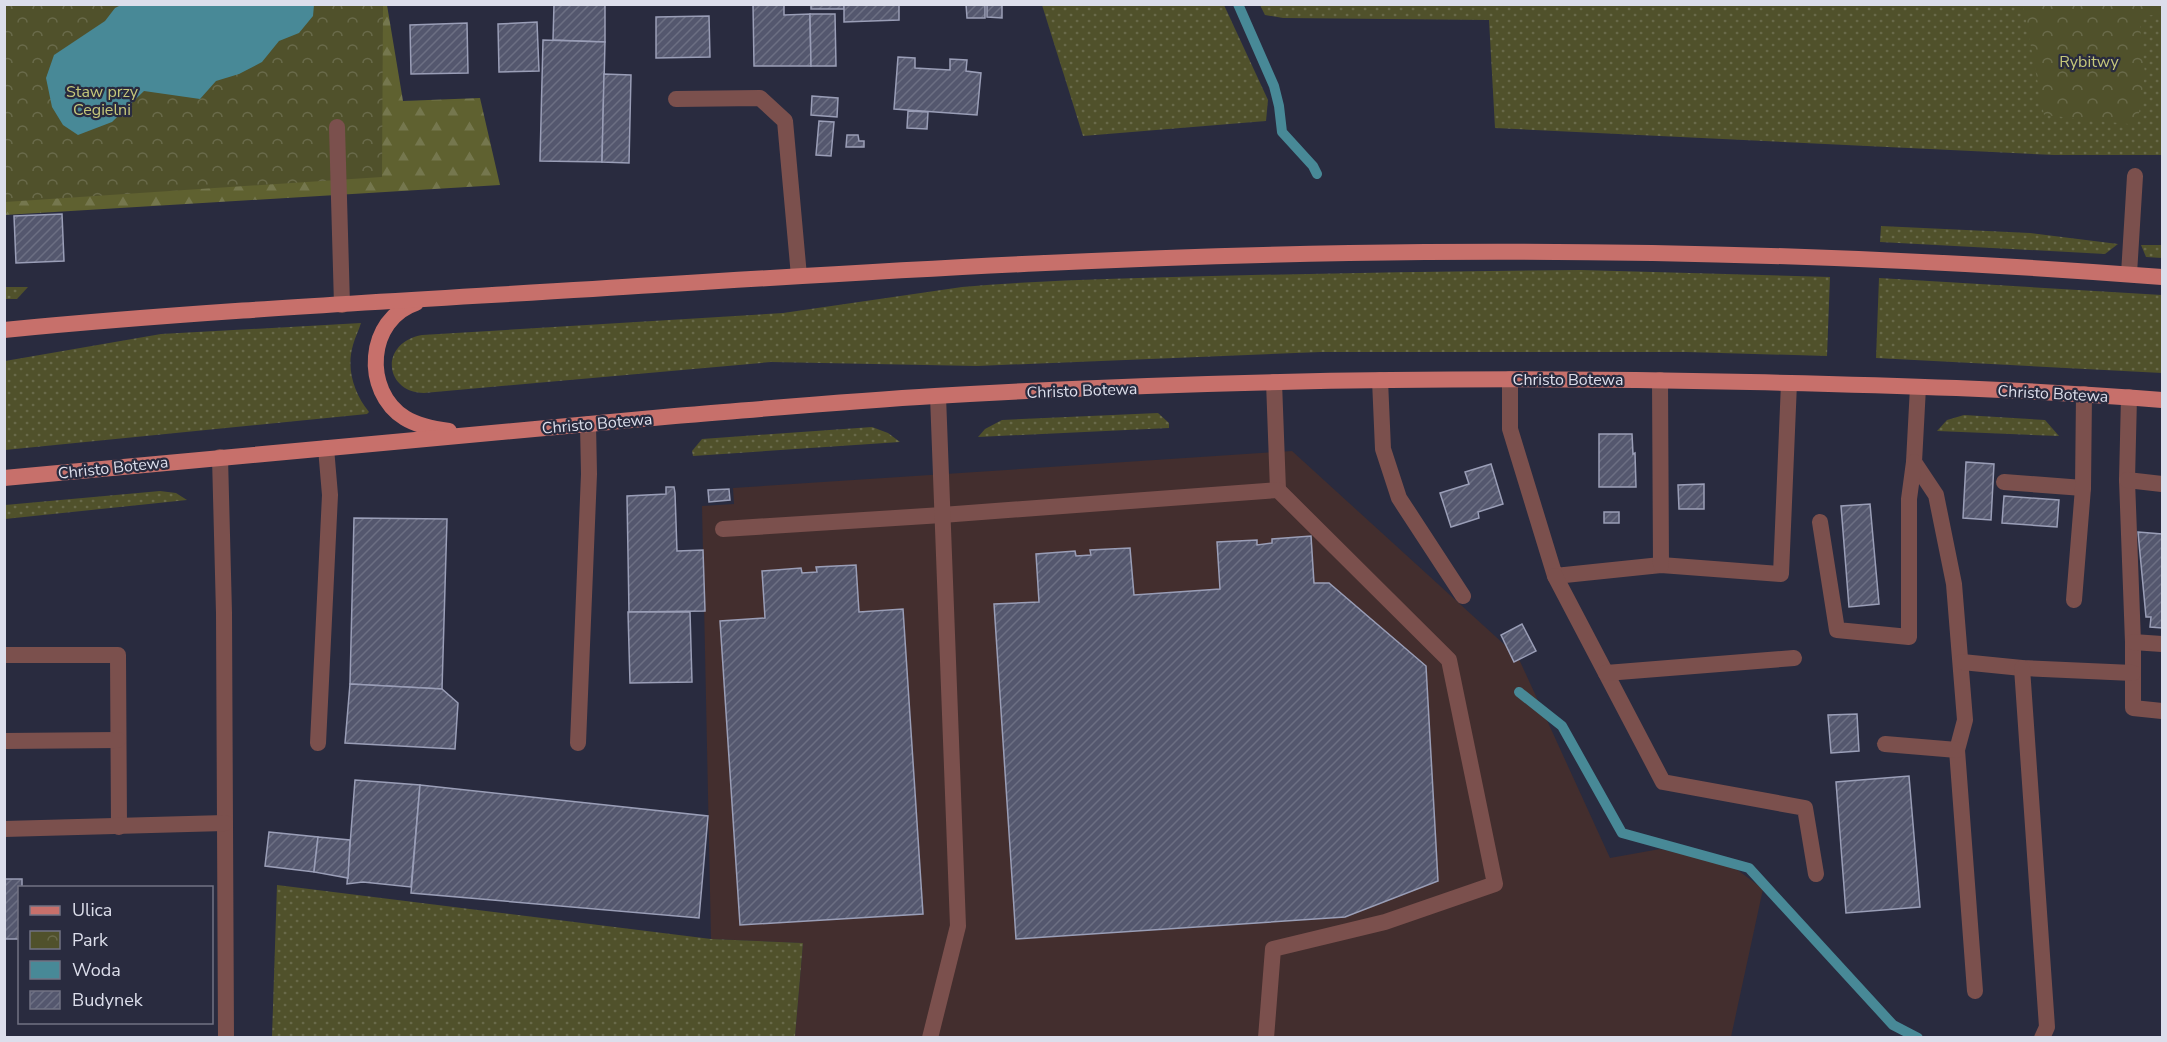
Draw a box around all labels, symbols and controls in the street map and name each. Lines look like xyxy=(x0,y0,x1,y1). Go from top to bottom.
park label: Rybitwy xyxy=(2059,51,2120,73)
park label: Staw przy Cegielni xyxy=(66,81,139,121)
street label: Christo Botewa xyxy=(1513,369,1623,391)
street label: Christo Botewa xyxy=(1026,378,1138,404)
street label: Christo Botewa xyxy=(1997,380,2109,408)
street label: Christo Botewa xyxy=(541,408,653,440)
street label: Christo Botewa xyxy=(57,451,169,485)
legend xyxy=(18,886,213,1024)
text: Ulica xyxy=(72,898,112,922)
text: Park xyxy=(72,928,109,952)
text: Woda xyxy=(72,958,121,982)
text: Budynek xyxy=(72,988,144,1012)

